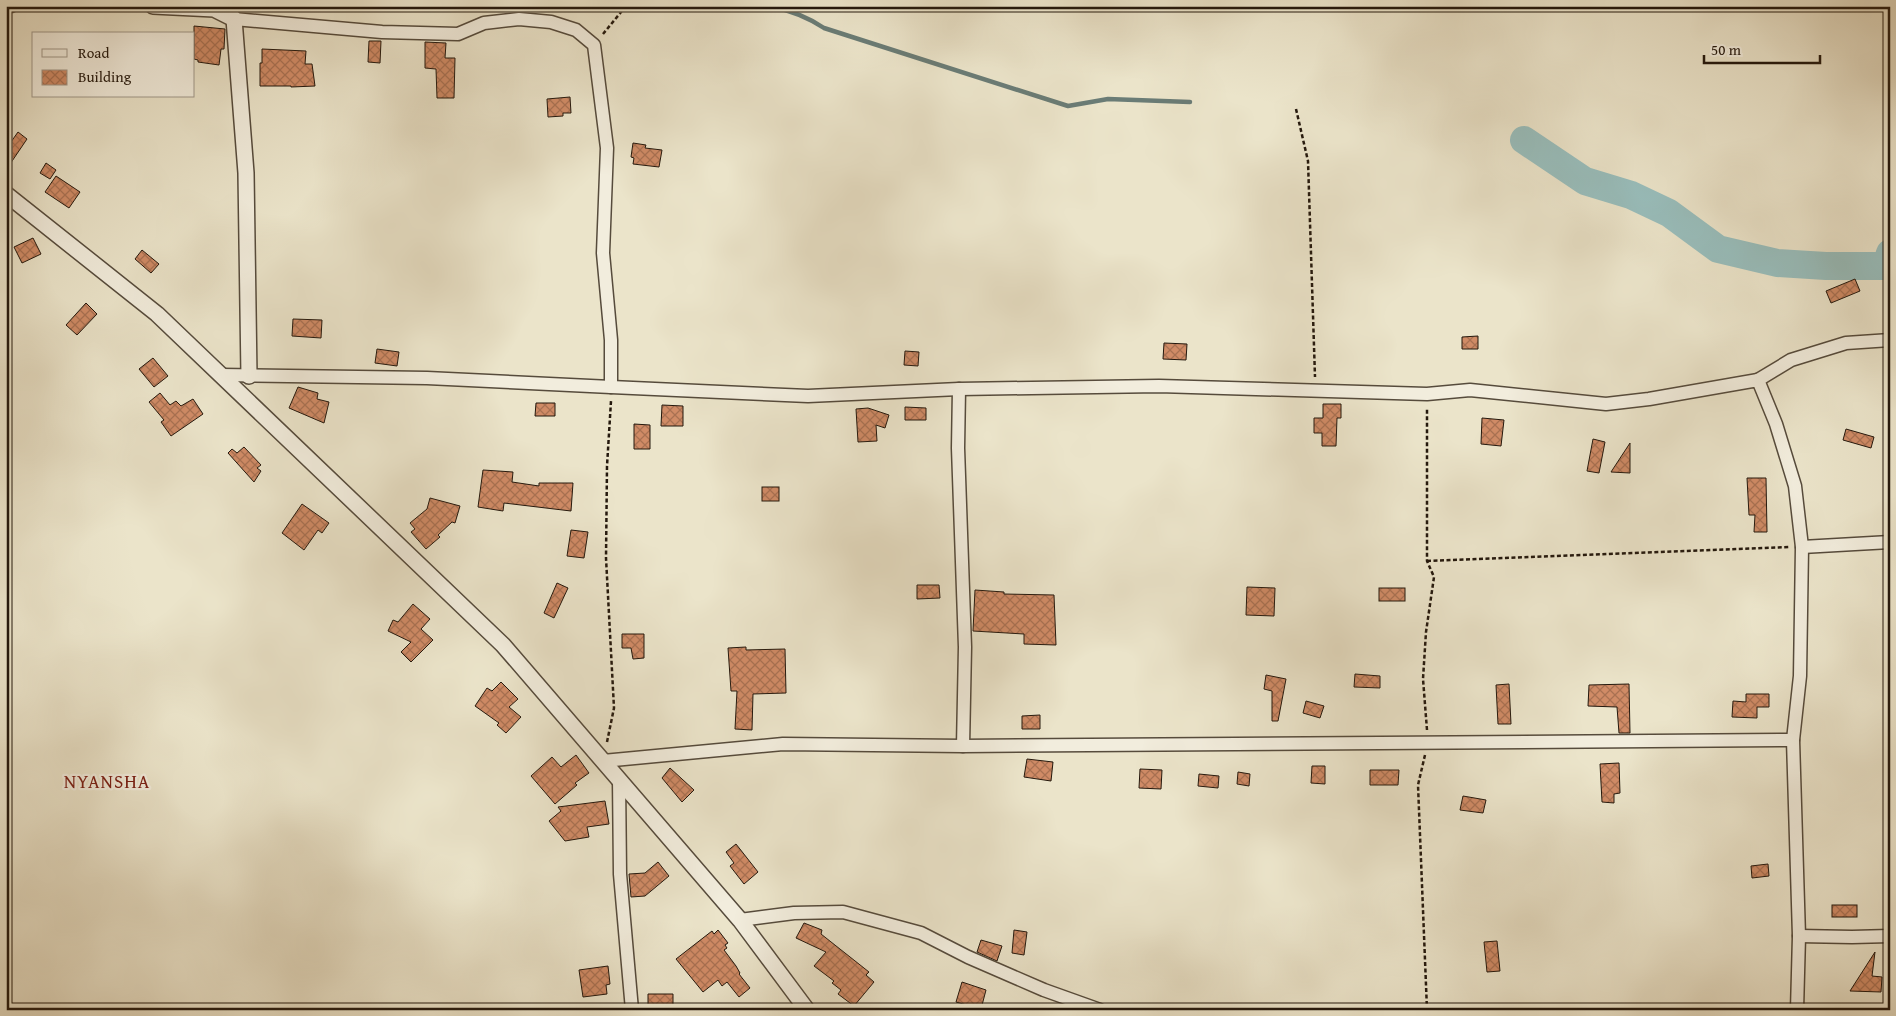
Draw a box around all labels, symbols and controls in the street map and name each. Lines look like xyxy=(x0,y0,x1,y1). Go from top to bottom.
legend xyxy=(32,32,195,98)
scale bar xyxy=(1704,32,1820,64)
text: 50 m xyxy=(1711,39,1742,60)
text: Road xyxy=(78,42,109,63)
text: Building xyxy=(78,66,132,87)
district label: NYANSHA xyxy=(64,767,150,795)

